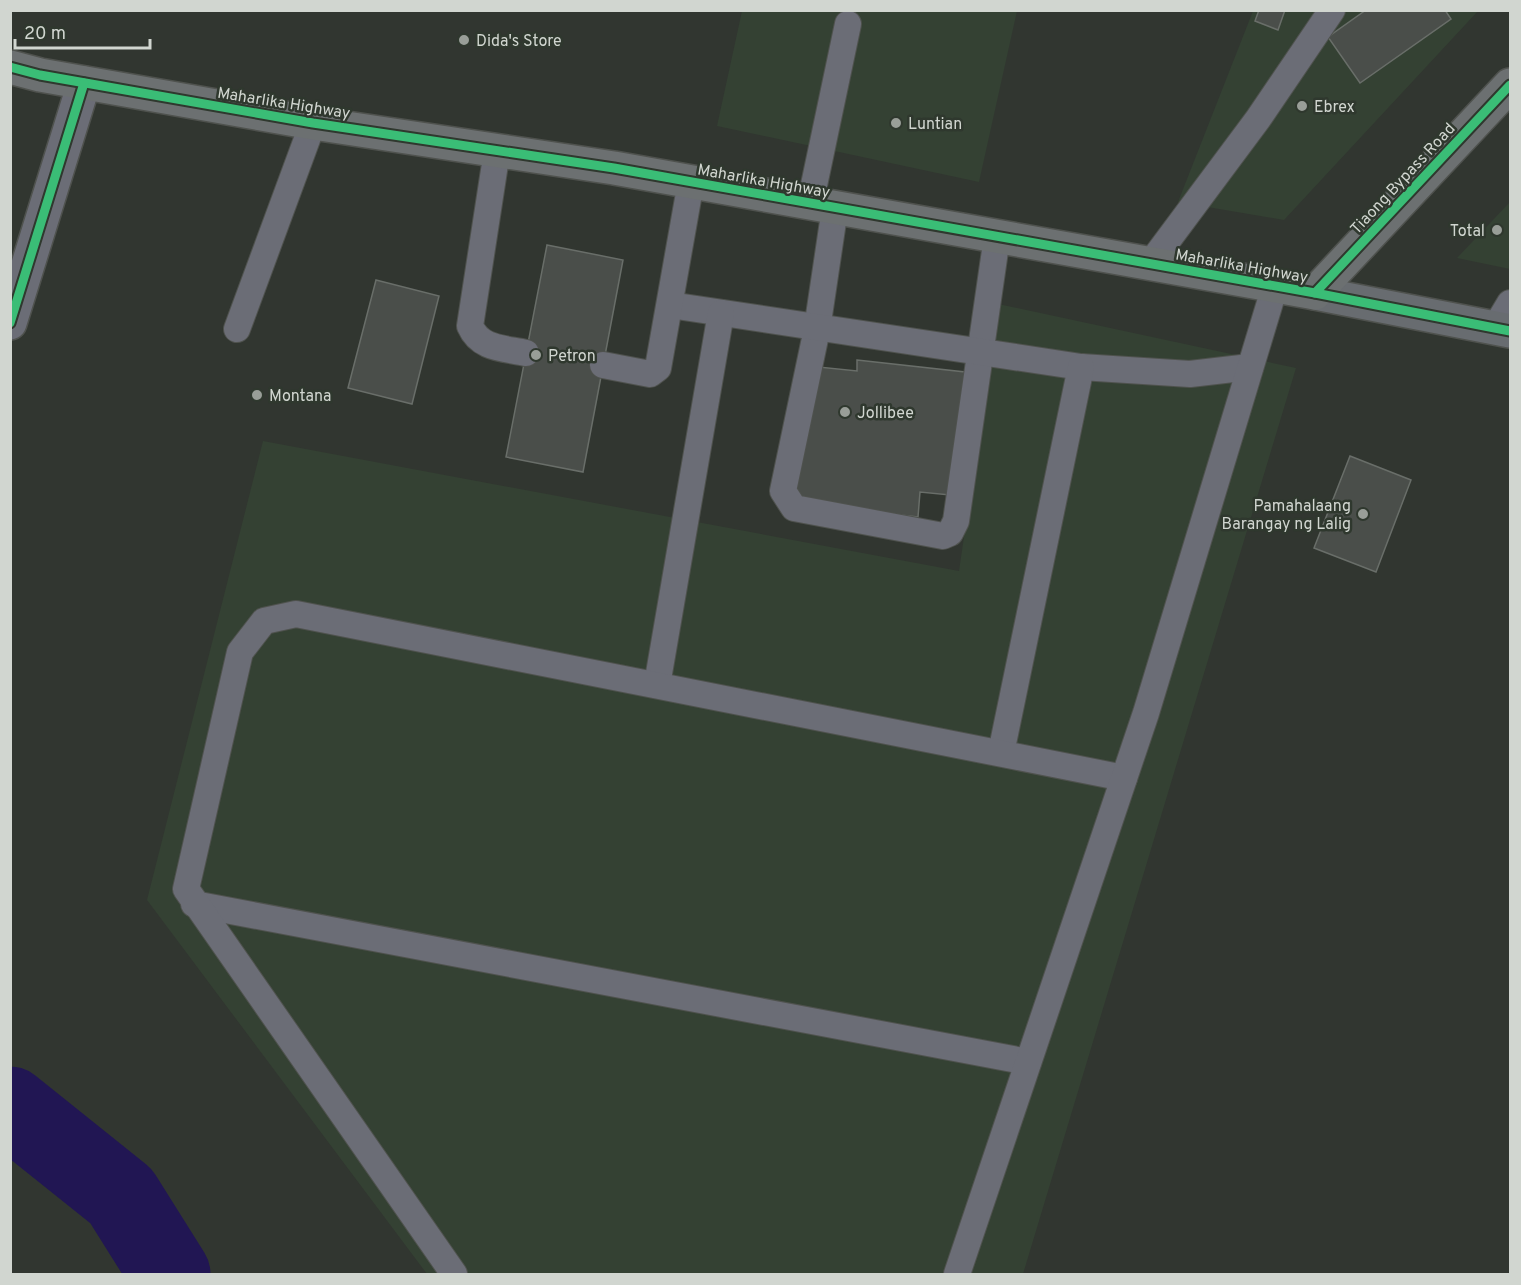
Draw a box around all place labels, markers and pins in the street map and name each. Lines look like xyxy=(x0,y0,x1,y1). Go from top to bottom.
place label: Dida's Store xyxy=(476,32,562,52)
marker: Dida's Store xyxy=(457,33,471,47)
place label: Ebrex xyxy=(1314,98,1355,118)
marker: Ebrex xyxy=(1295,99,1309,113)
place label: Luntian xyxy=(908,115,962,135)
marker: Luntian xyxy=(889,116,903,130)
place label: Total xyxy=(1450,222,1485,242)
marker: Total xyxy=(1490,223,1504,237)
place label: Petron xyxy=(548,347,596,367)
marker: Petron xyxy=(529,348,543,362)
place label: Montana xyxy=(269,387,332,407)
marker: Montana xyxy=(250,388,264,402)
place label: Jollibee xyxy=(857,404,914,424)
marker: Jollibee xyxy=(838,405,852,419)
place label: Pamahalaang Barangay ng Lalig xyxy=(1222,497,1351,535)
marker: Pamahalaang Barangay ng Lalig xyxy=(1356,507,1370,521)

